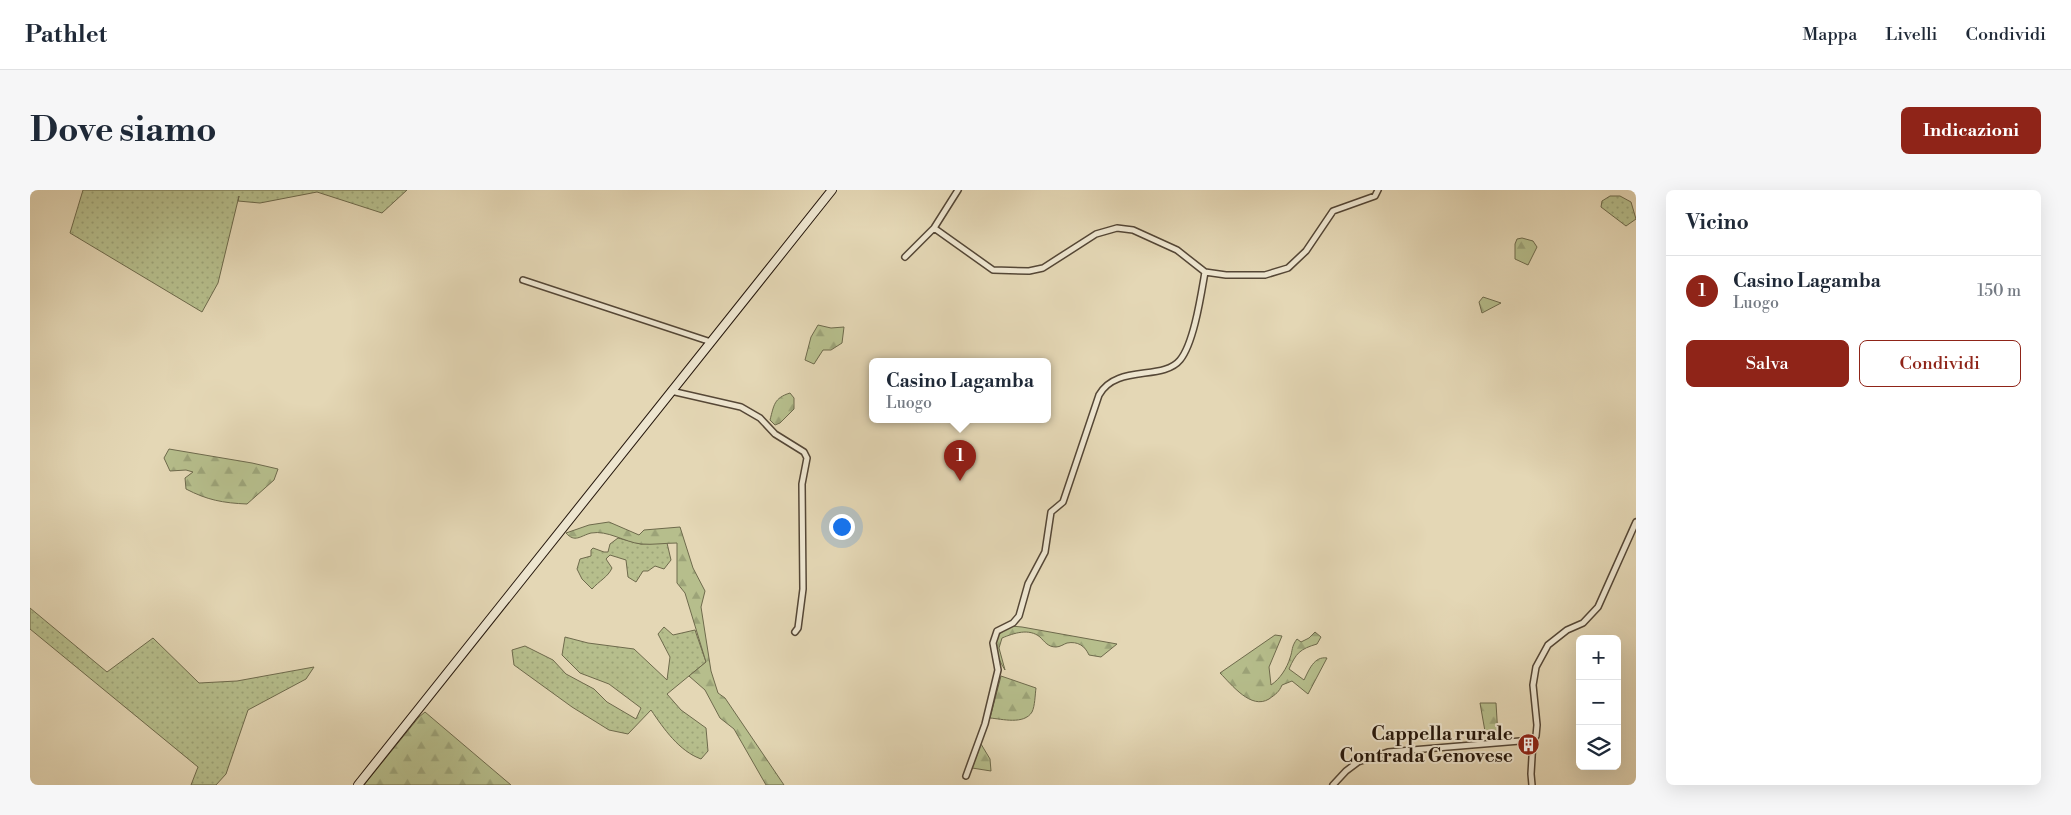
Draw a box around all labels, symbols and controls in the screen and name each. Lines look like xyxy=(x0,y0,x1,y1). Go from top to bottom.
text: Pathlet xyxy=(25,20,107,50)
text: Mappa xyxy=(1802,23,1857,46)
text: Livelli xyxy=(1885,23,1938,46)
text: Condividi xyxy=(1966,23,2046,46)
button: Indicazioni xyxy=(1901,107,2041,154)
text: Dove siamo xyxy=(30,109,217,152)
text: Vicino xyxy=(1686,210,1749,236)
text: Casino Lagamba xyxy=(1733,269,1881,293)
text: 1 xyxy=(1698,281,1706,301)
text: 150 m xyxy=(1977,281,2021,301)
text: Luogo xyxy=(1733,293,1779,313)
button: Salva xyxy=(1686,340,1849,387)
button: Condividi xyxy=(1859,340,2021,387)
popup xyxy=(869,358,1051,423)
text: Casino Lagamba xyxy=(886,369,1034,393)
text: Luogo xyxy=(886,393,932,413)
pin: 1 xyxy=(944,440,976,481)
your location xyxy=(829,514,855,540)
map controls xyxy=(1576,635,1621,770)
button: + xyxy=(1576,635,1621,680)
button: − xyxy=(1576,680,1621,725)
place label: Cappella rurale Contrada Genovese xyxy=(1339,722,1513,768)
button: layers xyxy=(1576,725,1621,770)
building icon: Cappella rurale Contrada Genovese xyxy=(1517,733,1541,757)

